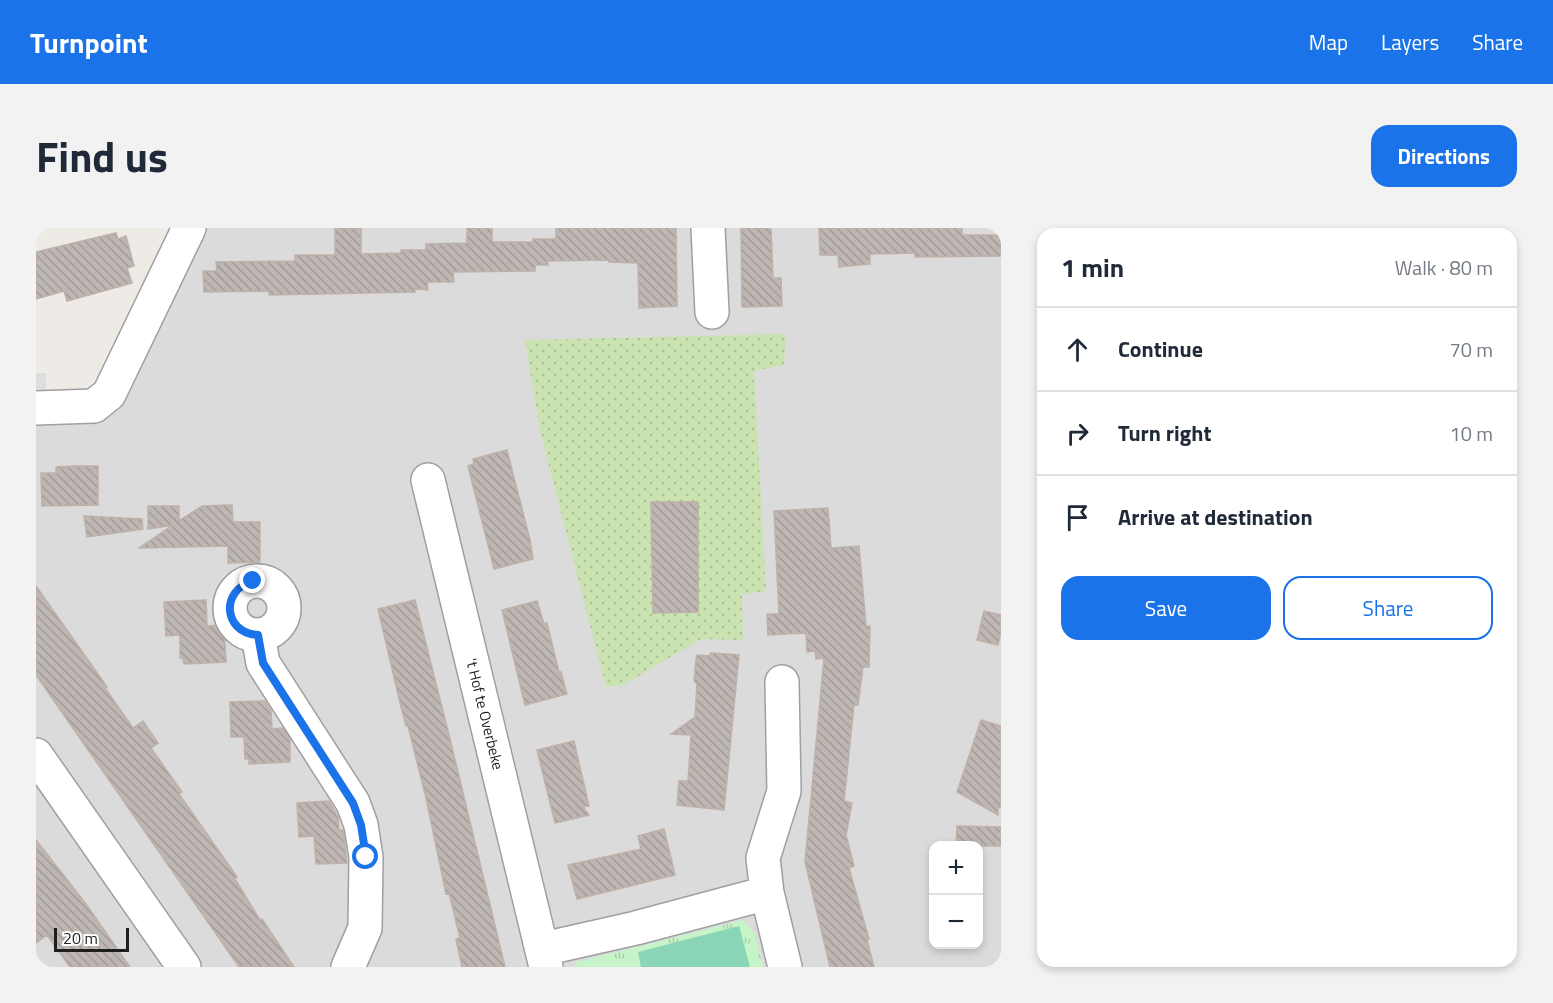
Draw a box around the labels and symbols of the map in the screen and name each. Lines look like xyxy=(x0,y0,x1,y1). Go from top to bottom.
route end xyxy=(239,567,265,593)
street label: 't Hof te Overbeke xyxy=(460,656,510,772)
route start xyxy=(352,843,378,869)
scale bar xyxy=(54,925,129,952)

